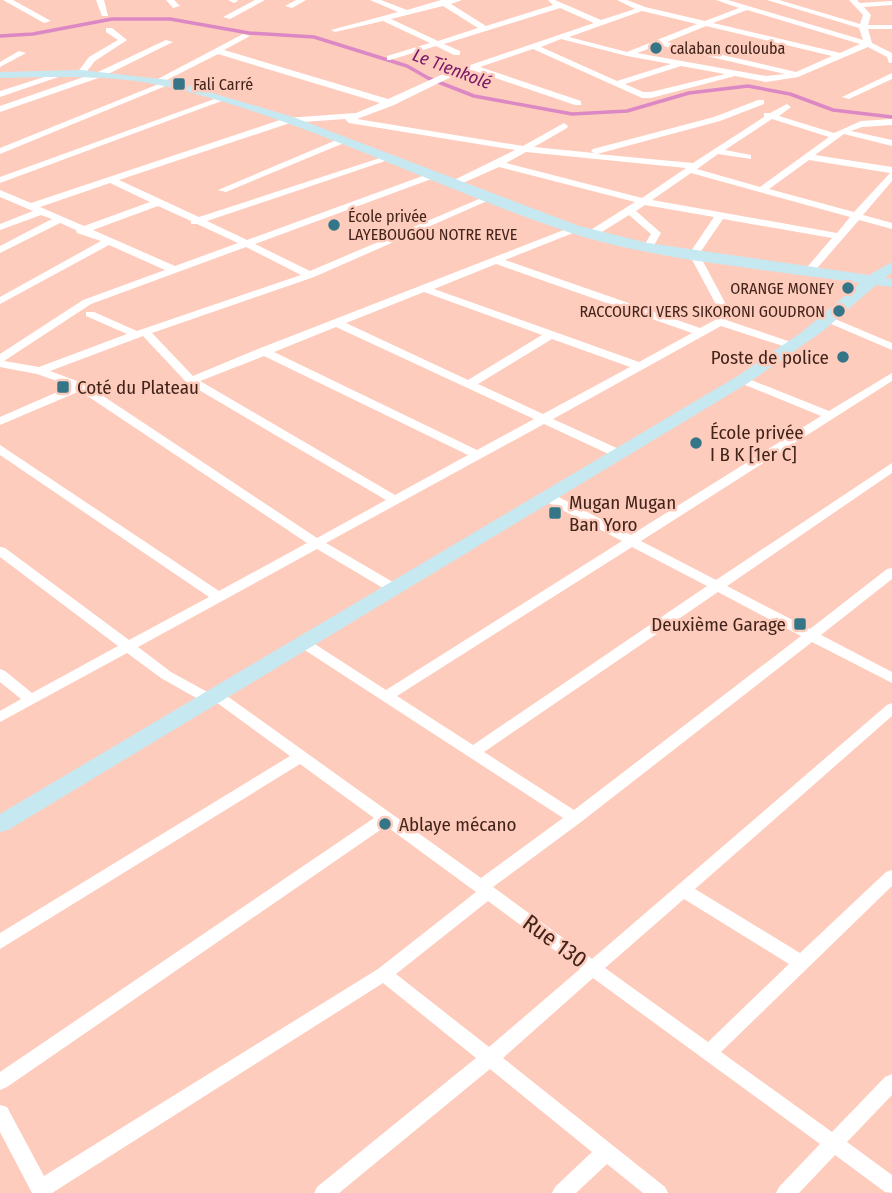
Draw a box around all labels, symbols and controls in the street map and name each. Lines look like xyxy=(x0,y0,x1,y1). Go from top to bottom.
place label: calaban coulouba xyxy=(670,39,785,58)
marker: calaban coulouba xyxy=(648,40,664,56)
water label: Le Tienkolé xyxy=(410,44,495,94)
place label: Fali Carré xyxy=(193,75,253,94)
marker: Fali Carré xyxy=(171,76,187,92)
place label: École privée LAYEBOUGOU NOTRE REVE xyxy=(348,207,517,244)
marker: École privée LAYEBOUGOU NOTRE REVE xyxy=(326,217,342,233)
place label: ORANGE MONEY xyxy=(730,279,834,298)
marker: ORANGE MONEY xyxy=(840,280,856,296)
place label: RACCOURCI VERS SIKORONI GOUDRON xyxy=(579,302,825,321)
marker: RACCOURCI VERS SIKORONI GOUDRON xyxy=(831,303,847,319)
place label: Poste de police xyxy=(711,346,829,369)
marker: Poste de police xyxy=(835,349,851,365)
place label: Coté du Plateau xyxy=(77,376,199,399)
marker: Coté du Plateau xyxy=(55,379,71,395)
place label: École privée I B K [1er C] xyxy=(710,421,804,466)
marker: École privée I B K [1er C] xyxy=(688,435,704,451)
place label: Mugan Mugan Ban Yoro xyxy=(569,491,676,536)
marker: Mugan Mugan Ban Yoro xyxy=(547,505,563,521)
place label: Deuxième Garage xyxy=(651,613,786,636)
marker: Deuxième Garage xyxy=(792,616,808,632)
place label: Ablaye mécano xyxy=(399,813,517,836)
marker: Ablaye mécano xyxy=(377,816,393,832)
street label: Rue 130 xyxy=(517,908,593,974)

